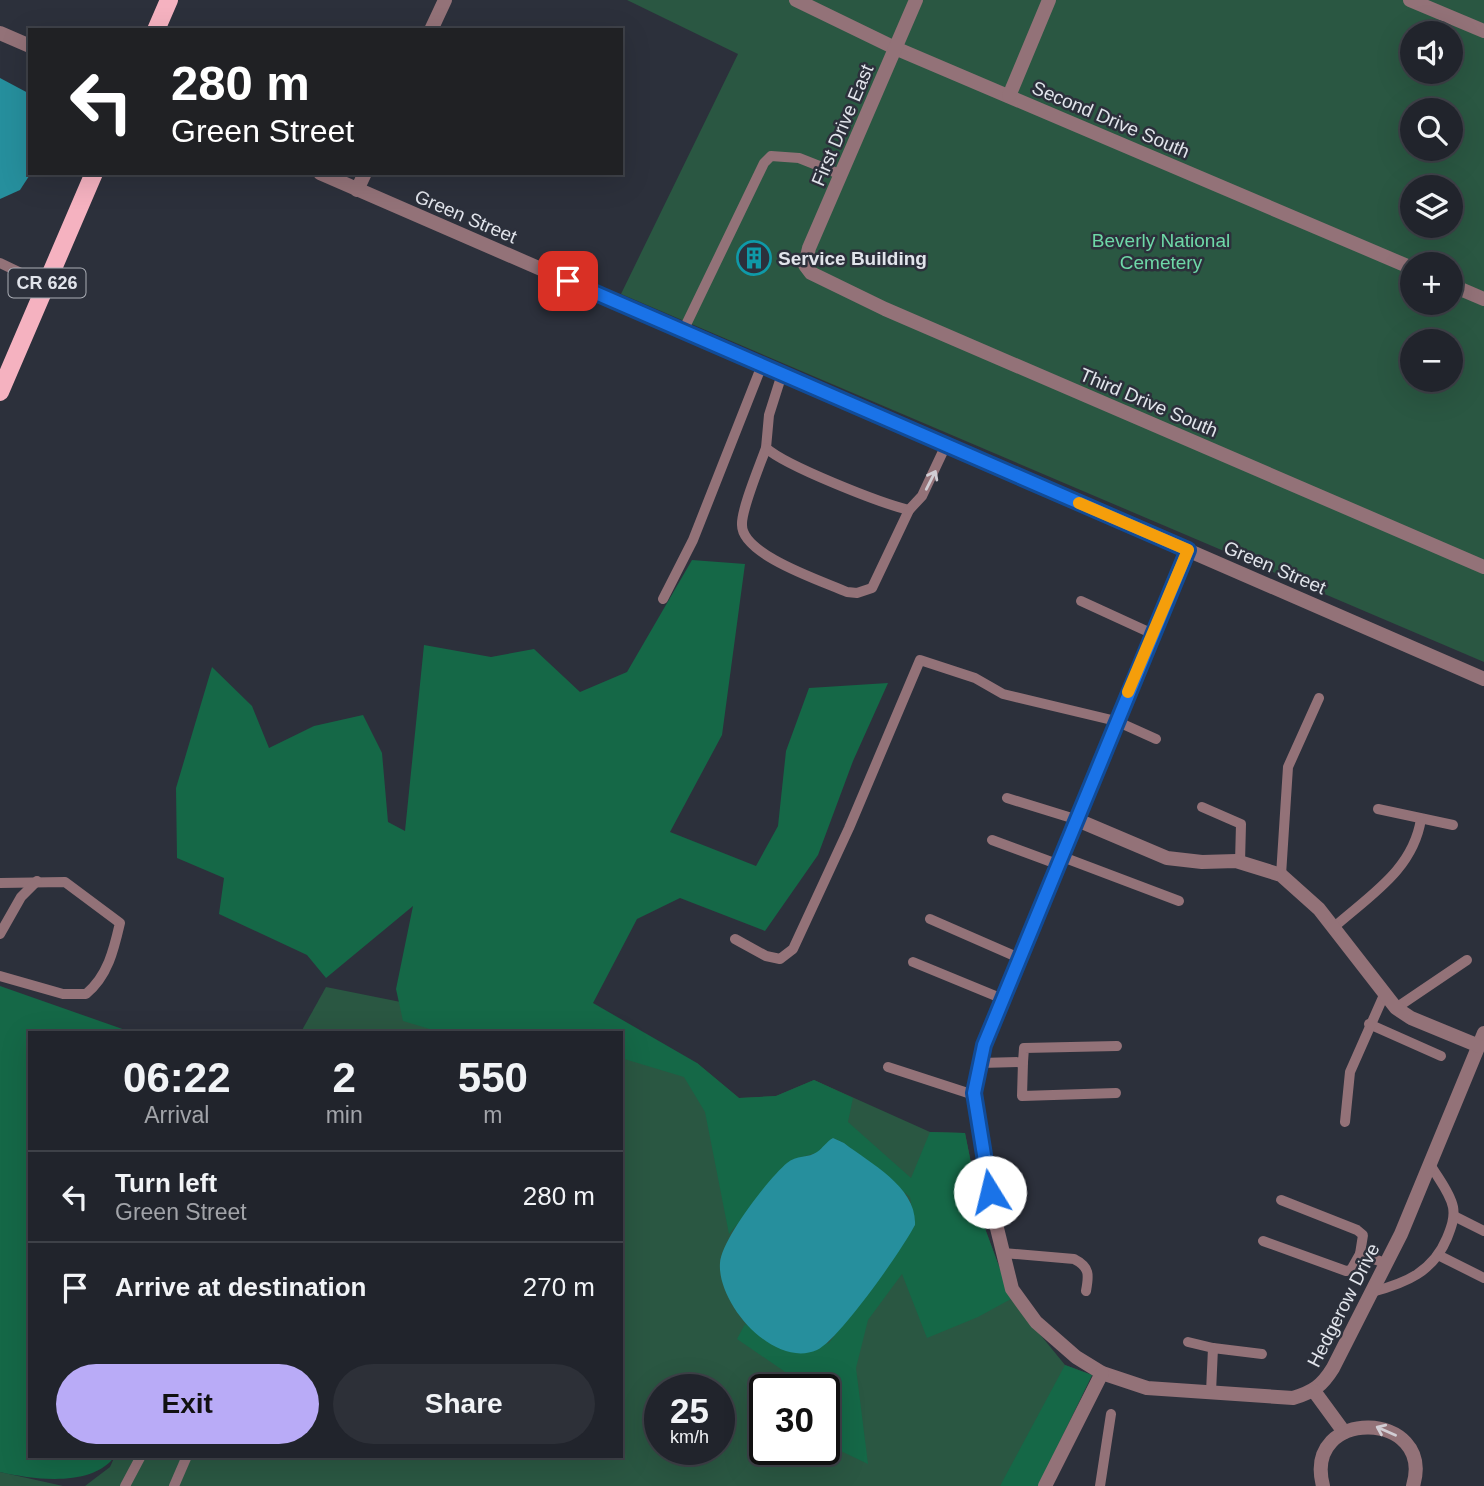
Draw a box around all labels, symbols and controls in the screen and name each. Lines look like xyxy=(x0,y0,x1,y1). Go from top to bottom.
map controls xyxy=(1400,21,1463,392)
button: sound xyxy=(1400,21,1463,84)
icon: left xyxy=(56,56,147,147)
text: 280 m xyxy=(171,56,310,110)
street label: First Drive East xyxy=(807,61,878,189)
street label: Second Drive South xyxy=(1029,77,1193,162)
button: search xyxy=(1400,98,1463,161)
text: Green Street xyxy=(171,113,354,149)
button: layers xyxy=(1400,175,1463,238)
street label: Green Street xyxy=(412,186,521,248)
park label: Beverly National Cemetery xyxy=(1092,230,1230,273)
building icon: Service Building xyxy=(735,239,773,277)
place label: Service Building xyxy=(778,248,927,269)
pin xyxy=(538,251,598,311)
button: + xyxy=(1400,252,1463,315)
icon: arrive xyxy=(549,262,587,300)
road number: CR 626 xyxy=(8,268,86,298)
button: − xyxy=(1400,329,1463,392)
street label: Third Drive South xyxy=(1077,364,1221,441)
one-way arrow xyxy=(924,470,938,491)
street label: Green Street xyxy=(1221,537,1330,599)
text: 06:22 xyxy=(123,1054,231,1101)
text: 2 xyxy=(332,1054,356,1101)
text: 550 xyxy=(458,1054,528,1101)
text: Arrival xyxy=(144,1102,209,1128)
text: min xyxy=(326,1102,363,1128)
text: m xyxy=(483,1102,502,1128)
position arrow xyxy=(953,1155,1027,1229)
text: Turn left xyxy=(115,1168,217,1198)
icon: left xyxy=(56,1178,94,1216)
text: 280 m xyxy=(523,1181,595,1211)
text: Green Street xyxy=(115,1199,247,1225)
street label: Hedgerow Drive xyxy=(1303,1240,1384,1371)
icon: arrive xyxy=(56,1269,94,1307)
text: Arrive at destination xyxy=(115,1272,366,1302)
text: 270 m xyxy=(523,1272,595,1302)
button: Exit xyxy=(56,1364,319,1444)
button: Share xyxy=(333,1364,595,1444)
speed limit sign: 30 xyxy=(749,1374,840,1465)
text: 25 xyxy=(670,1391,709,1430)
one-way arrow xyxy=(1376,1424,1397,1437)
text: km/h xyxy=(670,1427,709,1447)

